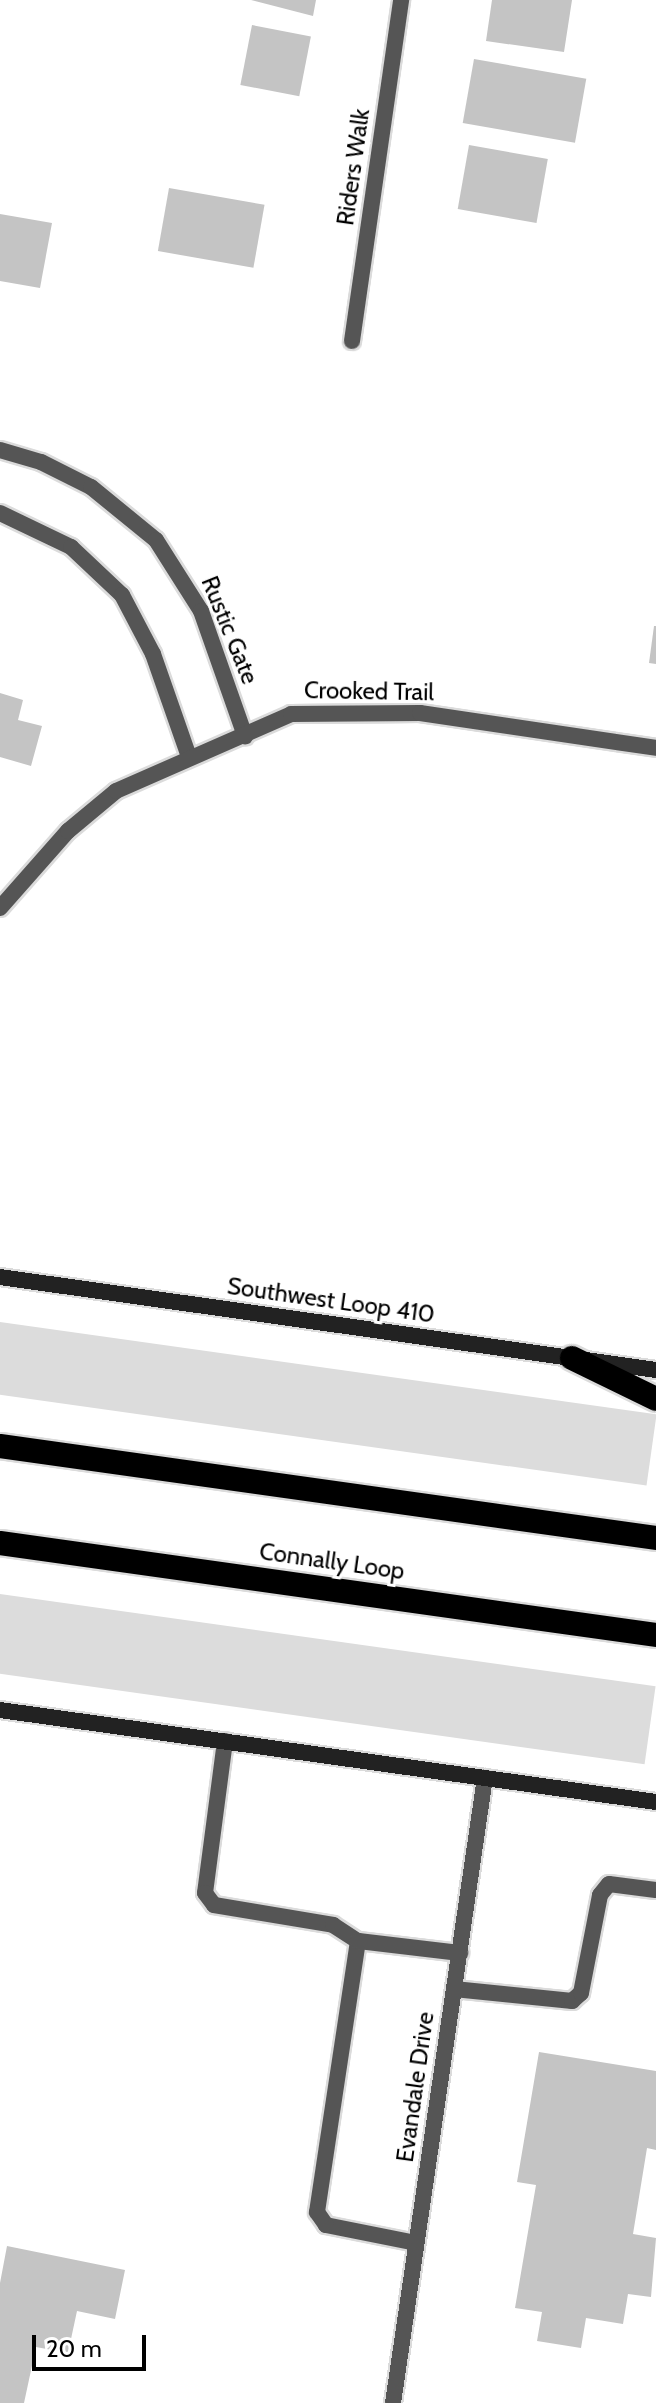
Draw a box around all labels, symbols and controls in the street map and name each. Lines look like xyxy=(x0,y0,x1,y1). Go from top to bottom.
street label: Riders Walk xyxy=(331,107,375,227)
street label: Rustic Gate xyxy=(195,572,265,688)
street label: Crooked Trail xyxy=(304,675,434,707)
street label: Southwest Loop 410 xyxy=(225,1271,437,1329)
street label: Connally Loop xyxy=(258,1537,406,1585)
street label: Evandale Drive xyxy=(390,2010,440,2164)
scale bar xyxy=(36,2319,150,2369)
text: 20 m xyxy=(46,2334,102,2363)

